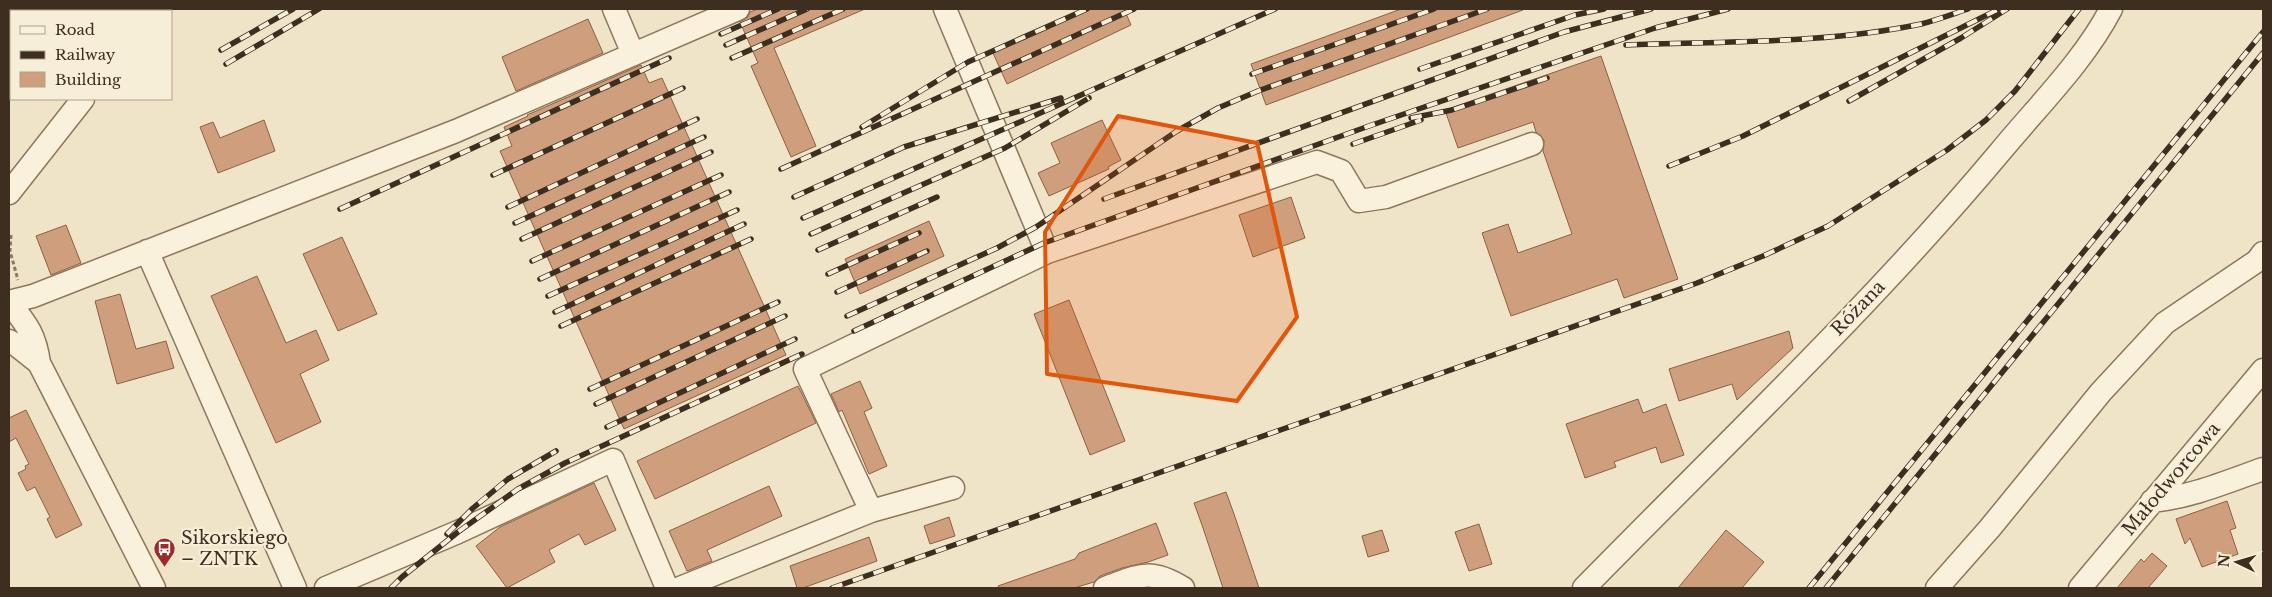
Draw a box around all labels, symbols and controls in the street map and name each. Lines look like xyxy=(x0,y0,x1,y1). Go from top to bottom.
legend xyxy=(10,10,172,100)
text: Road xyxy=(55,20,95,39)
text: Railway xyxy=(55,45,116,64)
text: Building xyxy=(55,70,122,89)
street label: Różana xyxy=(1826,276,1890,340)
street label: Małodworcowa xyxy=(2117,418,2225,540)
place label: Sikorskiego – ZNTK xyxy=(181,527,288,570)
bus stop icon: Sikorskiego – ZNTK xyxy=(153,536,177,567)
north arrow xyxy=(2212,537,2262,587)
text: N xyxy=(2215,554,2234,568)

